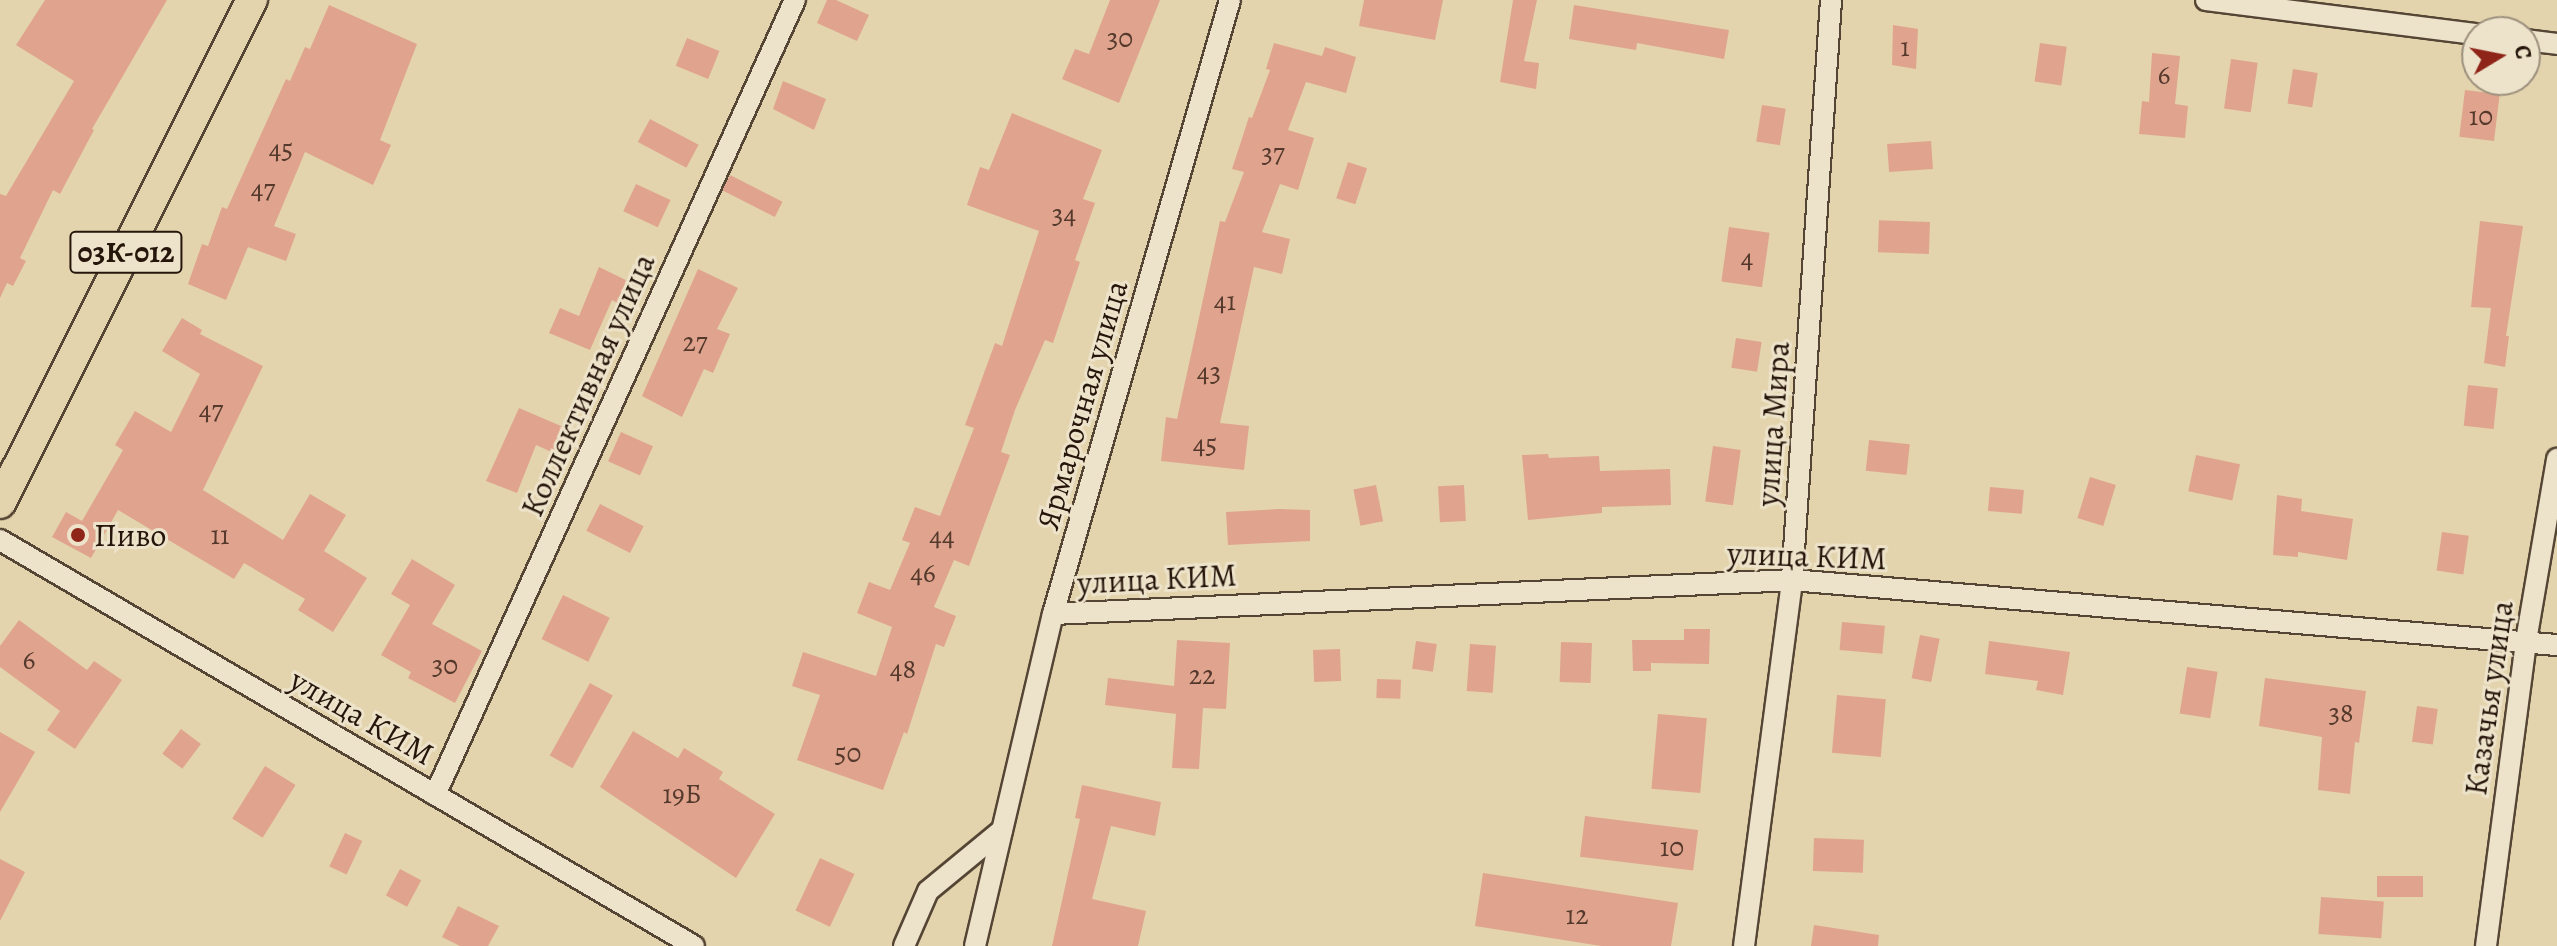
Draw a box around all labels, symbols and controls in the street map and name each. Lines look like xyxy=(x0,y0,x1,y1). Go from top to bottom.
north arrow xyxy=(2461,16,2541,96)
house number: 30 xyxy=(1107,21,1133,55)
house number: 1 xyxy=(1900,30,1910,64)
text: С xyxy=(2507,43,2539,61)
house number: 6 xyxy=(2158,58,2170,92)
house number: 10 xyxy=(2469,99,2493,133)
house number: 45 xyxy=(269,132,293,166)
house number: 37 xyxy=(1261,136,1285,170)
house number: 47 xyxy=(251,172,275,206)
house number: 34 xyxy=(1052,197,1076,231)
road number: 03К-012 xyxy=(68,226,184,278)
house number: 4 xyxy=(1741,241,1753,275)
street label: Коллективная улица xyxy=(513,248,663,522)
street label: Ярмарочная улица xyxy=(1028,276,1136,534)
house number: 41 xyxy=(1214,284,1236,318)
house number: 27 xyxy=(682,325,708,359)
street label: улица Мира xyxy=(1748,340,1798,508)
house number: 43 xyxy=(1197,355,1221,389)
house number: 47 xyxy=(199,393,223,427)
house number: 45 xyxy=(1193,427,1217,461)
place label: Пиво xyxy=(94,516,167,554)
house number: 11 xyxy=(210,518,230,552)
house number: 44 xyxy=(929,519,955,553)
marker: Пиво xyxy=(69,526,87,544)
street label: улица КИМ xyxy=(1727,534,1887,578)
house number: 46 xyxy=(910,556,936,590)
street label: улица КИМ xyxy=(1076,556,1238,602)
street label: Казачья улица xyxy=(2456,598,2522,798)
house number: 6 xyxy=(23,643,35,677)
house number: 30 xyxy=(432,648,458,682)
house number: 48 xyxy=(890,652,916,686)
house number: 22 xyxy=(1189,658,1215,692)
street label: улица КИМ xyxy=(283,660,441,774)
house number: 38 xyxy=(2328,696,2354,730)
house number: 50 xyxy=(835,736,861,770)
house number: 19Б xyxy=(662,777,702,811)
house number: 10 xyxy=(1660,830,1684,864)
house number: 12 xyxy=(1566,898,1588,932)

